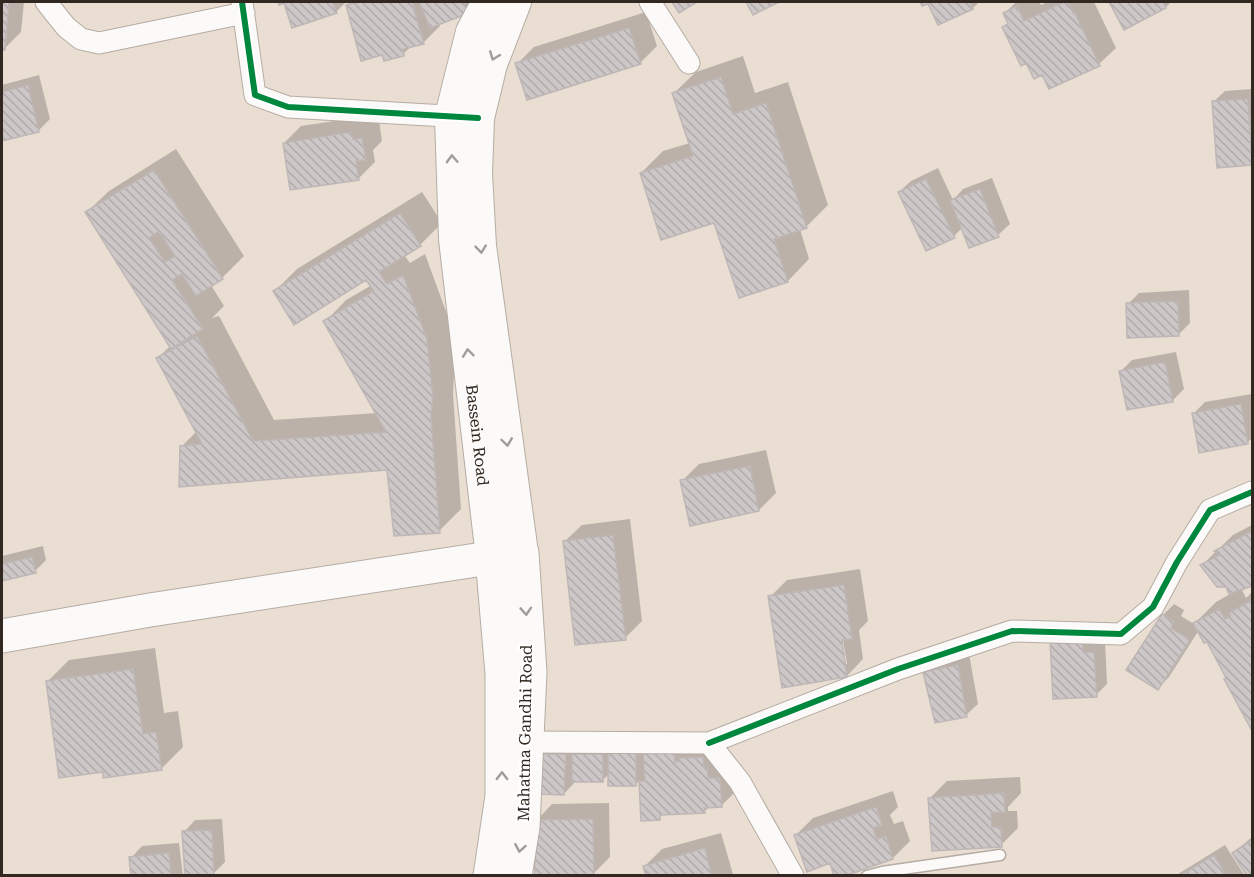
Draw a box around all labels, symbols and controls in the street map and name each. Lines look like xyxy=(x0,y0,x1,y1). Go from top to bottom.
one-way arrow xyxy=(489,50,501,61)
one-way arrow xyxy=(446,155,458,164)
one-way arrow xyxy=(474,244,487,253)
one-way arrow xyxy=(462,349,475,358)
street label: Bassein Road xyxy=(462,383,493,487)
one-way arrow xyxy=(500,437,512,447)
one-way arrow xyxy=(519,607,532,616)
street label: Mahatma Gandhi Road xyxy=(514,645,536,821)
one-way arrow xyxy=(496,771,508,780)
one-way arrow xyxy=(514,842,527,852)

